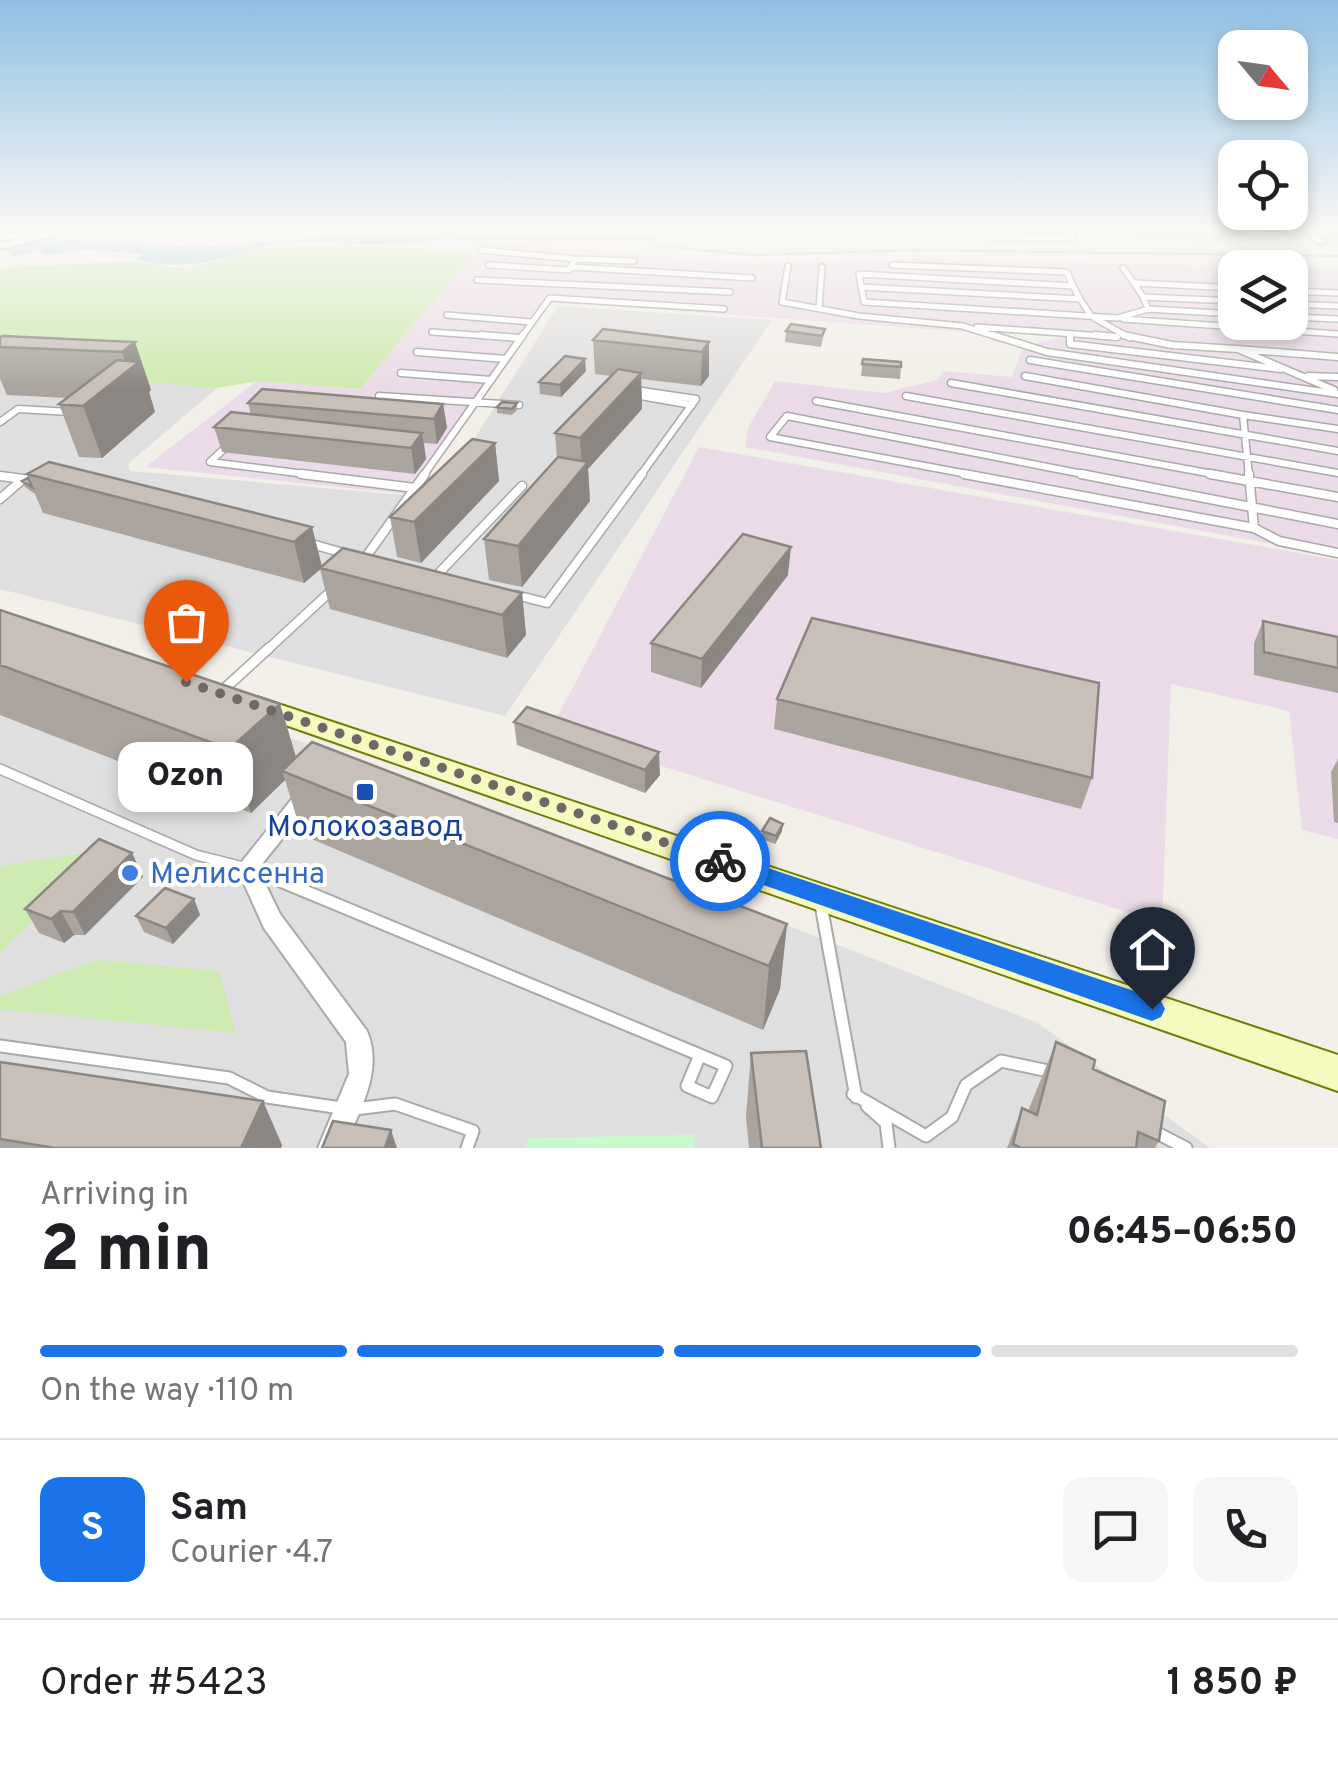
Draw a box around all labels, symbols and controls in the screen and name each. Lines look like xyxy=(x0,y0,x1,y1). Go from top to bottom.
north arrow xyxy=(1218,30,1308,120)
map controls xyxy=(1218,30,1308,340)
button: locate xyxy=(1218,140,1308,230)
button: layers xyxy=(1218,250,1308,340)
pin xyxy=(144,580,229,683)
icon: bag xyxy=(159,595,214,650)
callout: Ozon xyxy=(119,742,254,812)
text: Ozon xyxy=(147,757,224,797)
marker: Молокозавод xyxy=(354,781,376,803)
place label: Молокозавод xyxy=(267,810,463,847)
courier xyxy=(670,811,770,911)
icon: bike xyxy=(693,834,748,889)
place label: Мелиссенна xyxy=(150,857,325,894)
marker: Мелиссенна xyxy=(119,862,141,884)
pin xyxy=(1110,907,1195,1010)
icon: home xyxy=(1125,922,1180,977)
text: Arriving in xyxy=(40,1176,189,1216)
text: 06:45–06:50 xyxy=(1067,1209,1298,1258)
text: 2 min xyxy=(40,1212,212,1294)
text: On the way · 110 m xyxy=(40,1372,294,1412)
button: chat xyxy=(1063,1477,1168,1582)
button: phone xyxy=(1193,1477,1298,1582)
text: Sam xyxy=(170,1485,248,1534)
text: S xyxy=(81,1505,104,1554)
text: Courier · 4.7 xyxy=(170,1534,333,1574)
text: Order #5423 xyxy=(40,1660,268,1709)
text: 1 850 ₽ xyxy=(1167,1660,1298,1709)

